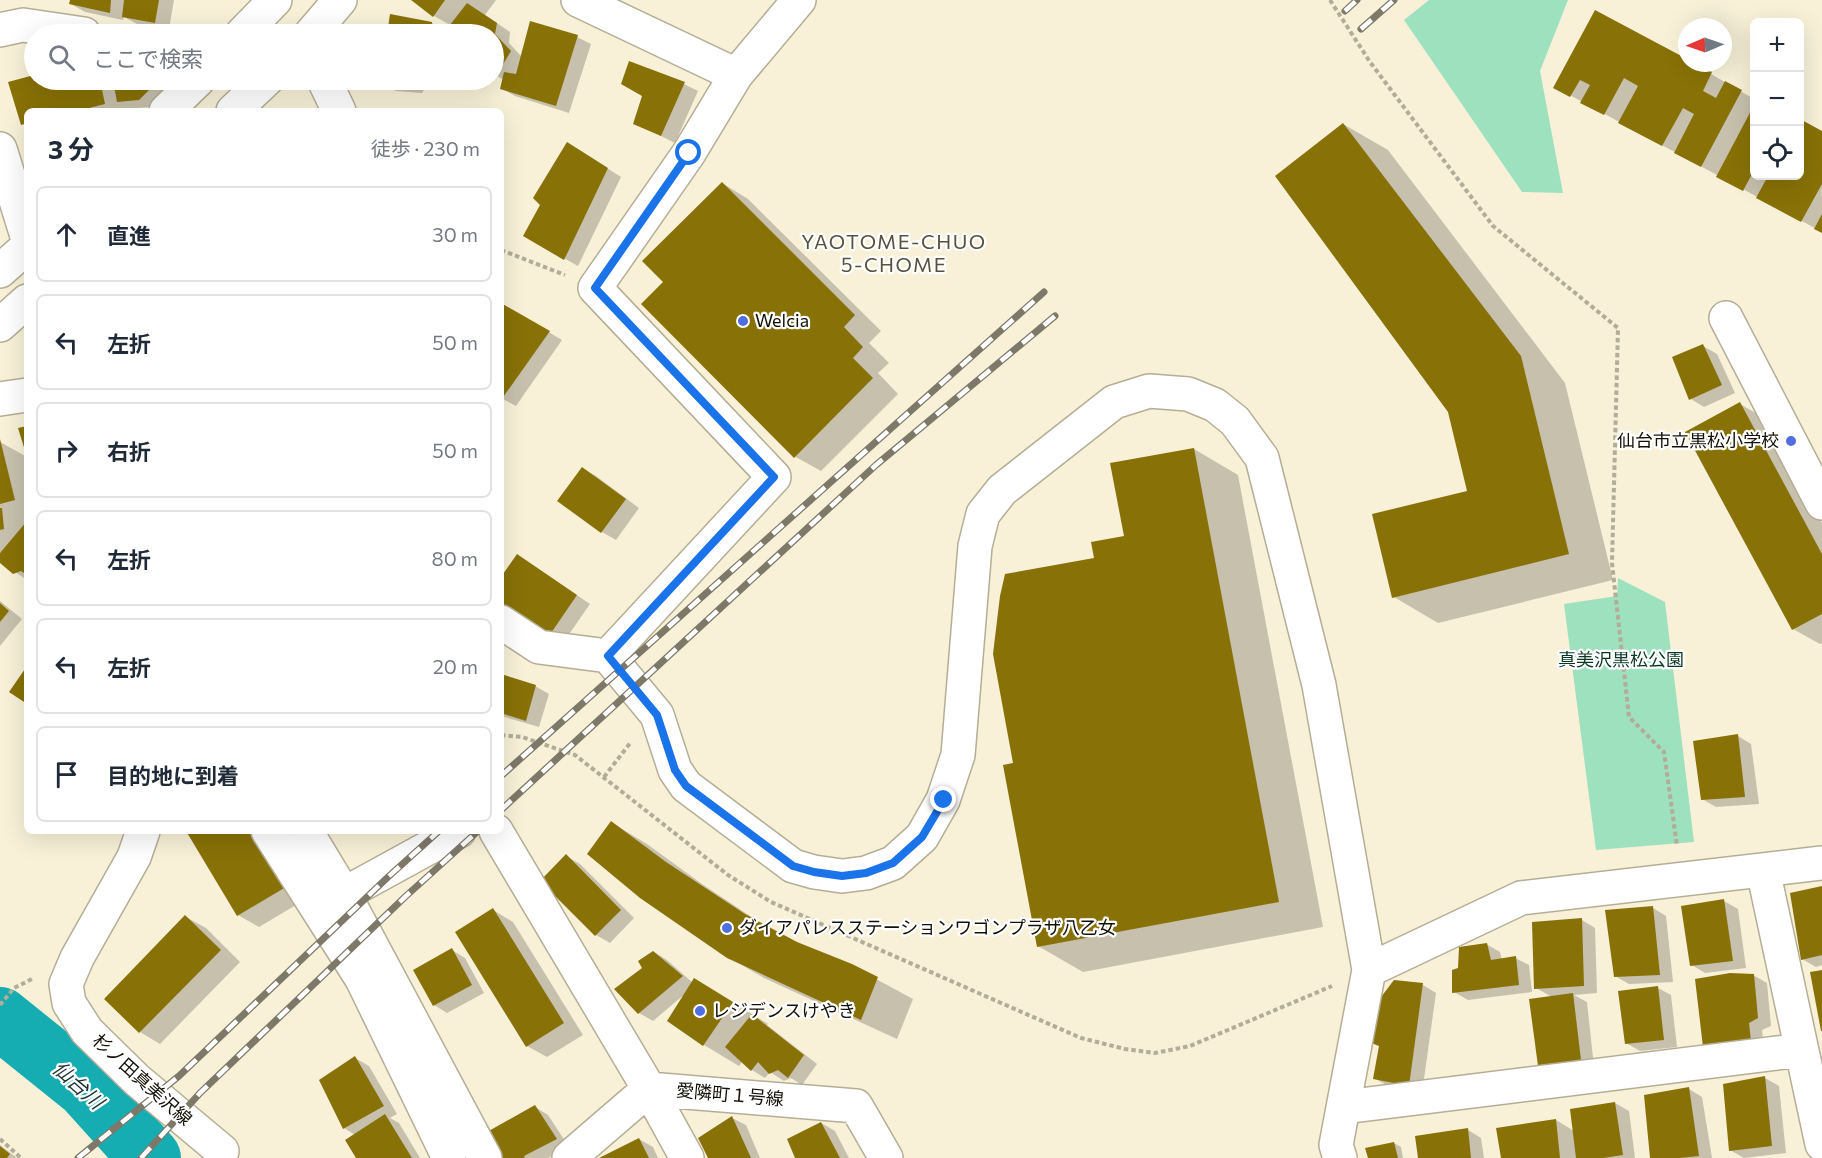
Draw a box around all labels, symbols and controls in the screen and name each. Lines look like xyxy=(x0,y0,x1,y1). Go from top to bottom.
north arrow xyxy=(1678,18,1732,72)
map controls xyxy=(1750,18,1804,180)
button: + xyxy=(1750,18,1804,72)
search box xyxy=(24,24,504,90)
icon: search xyxy=(45,41,78,74)
text: ここで検索 xyxy=(93,45,203,72)
button: − xyxy=(1750,72,1804,126)
button: locate xyxy=(1750,126,1804,180)
text: 3 分 xyxy=(48,133,94,164)
text: 徒歩 · 230 m xyxy=(371,136,480,160)
route start xyxy=(675,139,701,165)
icon: ahead xyxy=(50,218,83,251)
text: 直進 xyxy=(107,222,151,249)
text: 30 m xyxy=(432,222,478,246)
district label: YAOTOME-CHUO 5-CHOME xyxy=(801,229,987,276)
place label: Welcia xyxy=(755,309,809,331)
marker: Welcia xyxy=(736,314,750,328)
icon: left xyxy=(50,326,83,359)
text: 左折 xyxy=(107,330,151,357)
text: 50 m xyxy=(432,330,478,354)
place label: 仙台市立黒松小学校 xyxy=(1617,429,1779,451)
icon: right xyxy=(50,434,83,467)
marker: 仙台市立黒松小学校 xyxy=(1784,434,1798,448)
text: 右折 xyxy=(107,438,151,465)
text: 50 m xyxy=(432,438,478,462)
icon: left xyxy=(50,542,83,575)
text: 左折 xyxy=(107,546,151,573)
text: 80 m xyxy=(432,546,478,570)
park label: 真美沢黒松公園 xyxy=(1558,648,1684,670)
icon: left xyxy=(50,650,83,683)
text: 左折 xyxy=(107,654,151,681)
text: 20 m xyxy=(433,654,478,678)
icon: arrive xyxy=(50,758,83,791)
text: 目的地に到着 xyxy=(107,762,239,789)
route end xyxy=(930,786,956,812)
place label: ダイアパレスステーションワゴンプラザ八乙女 xyxy=(739,916,1116,938)
marker: ダイアパレスステーションワゴンプラザ八乙女 xyxy=(720,921,734,935)
place label: レジデンスけやき xyxy=(712,999,856,1021)
marker: レジデンスけやき xyxy=(693,1004,707,1018)
street label: 杉ノ田真美沢線 xyxy=(88,1029,197,1130)
water label: 仙台川 xyxy=(48,1055,110,1115)
street label: 愛隣町１号線 xyxy=(675,1078,785,1110)

